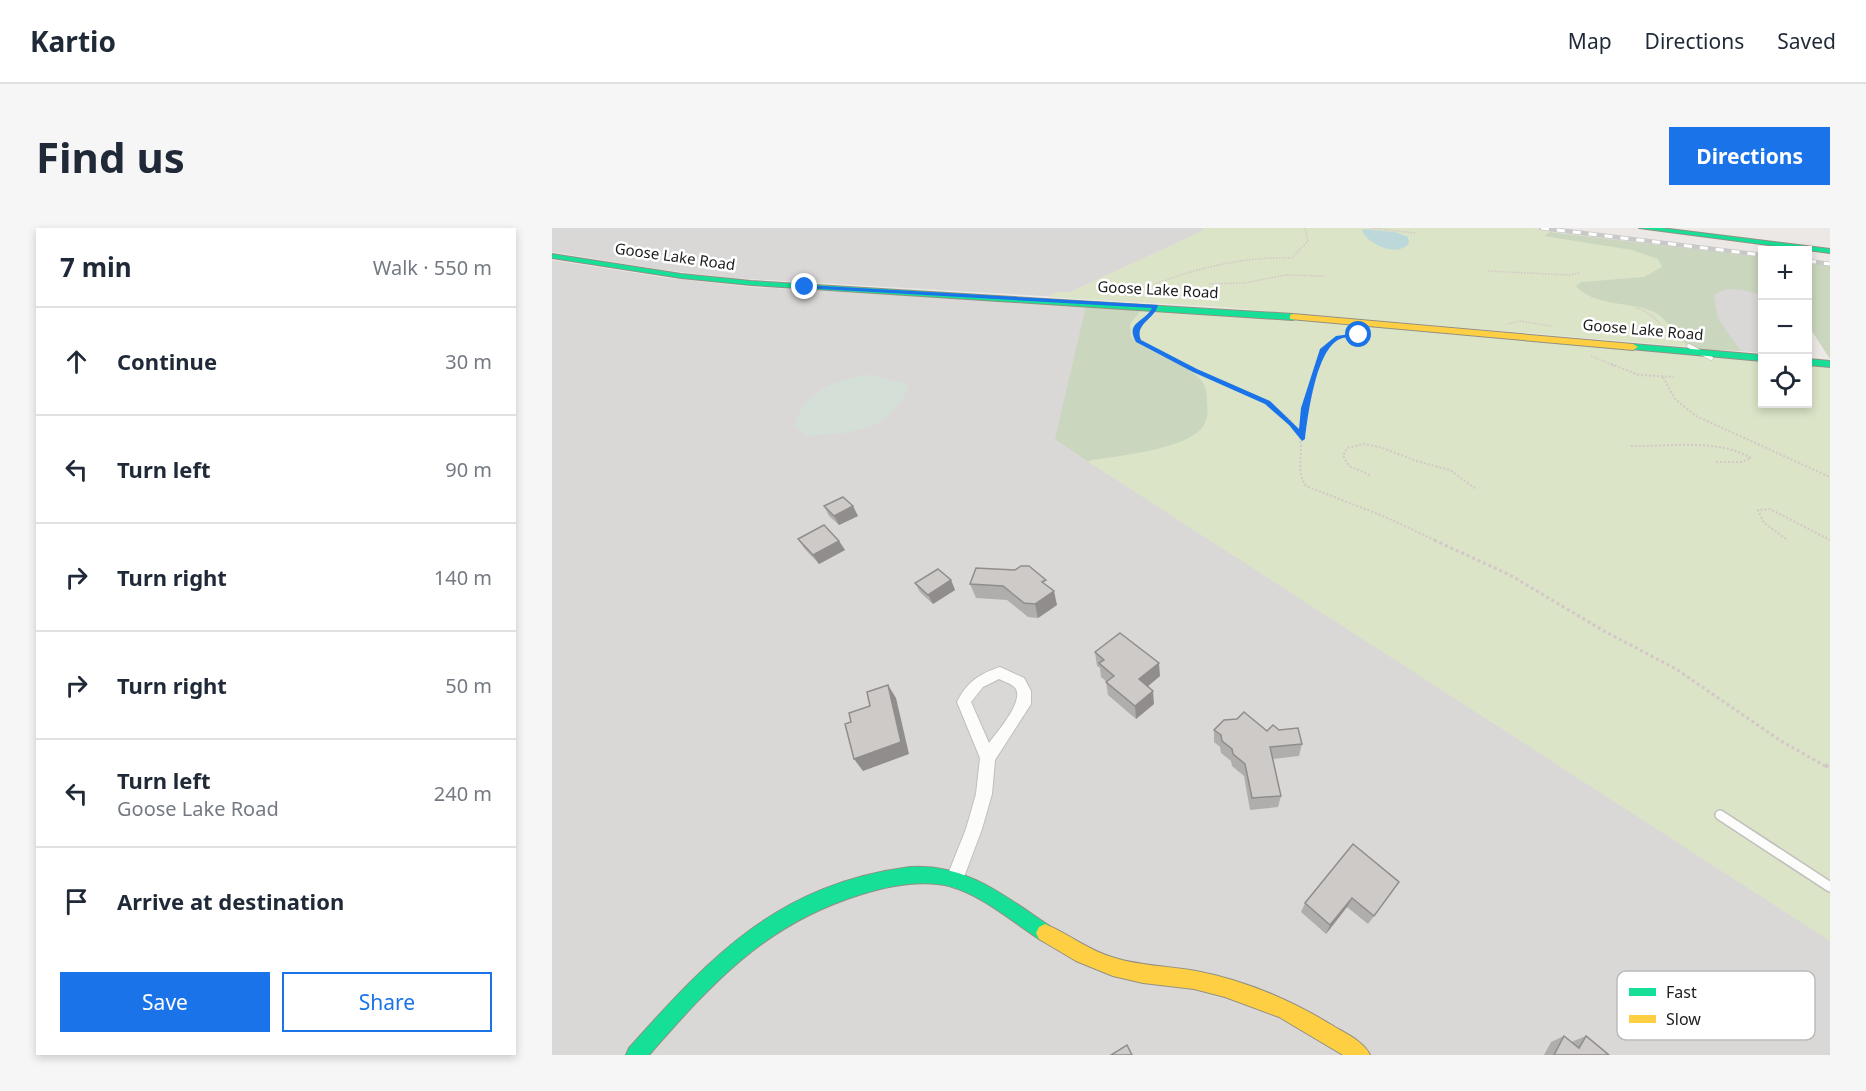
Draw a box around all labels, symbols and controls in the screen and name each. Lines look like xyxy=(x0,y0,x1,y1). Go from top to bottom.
text: Kartio xyxy=(30,22,116,60)
text: Map xyxy=(1568,27,1612,55)
text: Directions xyxy=(1645,27,1744,55)
text: Saved xyxy=(1777,27,1836,55)
button: Directions xyxy=(1669,127,1830,185)
text: Find us xyxy=(36,128,185,185)
street label: Goose Lake Road xyxy=(614,238,737,274)
map controls xyxy=(1758,246,1812,408)
button: + xyxy=(1758,246,1812,300)
text: 7 min xyxy=(60,249,132,285)
text: Walk · 550 m xyxy=(373,254,492,281)
route end xyxy=(791,273,817,299)
street label: Goose Lake Road xyxy=(1097,276,1219,302)
button: − xyxy=(1758,300,1812,354)
street label: Goose Lake Road xyxy=(1582,314,1704,344)
route start xyxy=(1345,321,1371,347)
icon: ahead xyxy=(60,345,93,378)
text: Continue xyxy=(117,346,217,376)
text: 30 m xyxy=(445,348,492,375)
button: locate xyxy=(1758,354,1812,408)
icon: left xyxy=(60,453,93,486)
text: Turn left xyxy=(117,454,211,484)
text: 90 m xyxy=(445,456,492,483)
icon: right xyxy=(60,561,93,594)
text: Turn right xyxy=(117,562,227,592)
text: 140 m xyxy=(434,564,492,591)
icon: right xyxy=(60,669,93,702)
text: Turn right xyxy=(117,670,227,700)
text: 50 m xyxy=(445,672,492,699)
text: Turn left xyxy=(117,765,211,795)
icon: left xyxy=(60,777,93,810)
text: 240 m xyxy=(434,780,492,807)
text: Goose Lake Road xyxy=(117,795,279,822)
icon: arrive xyxy=(60,885,93,918)
text: Arrive at destination xyxy=(117,886,344,916)
legend xyxy=(1617,971,1815,1040)
button: Save xyxy=(60,972,270,1032)
button: Share xyxy=(282,972,492,1032)
text: Fast xyxy=(1666,981,1697,1003)
text: Slow xyxy=(1666,1008,1701,1030)

